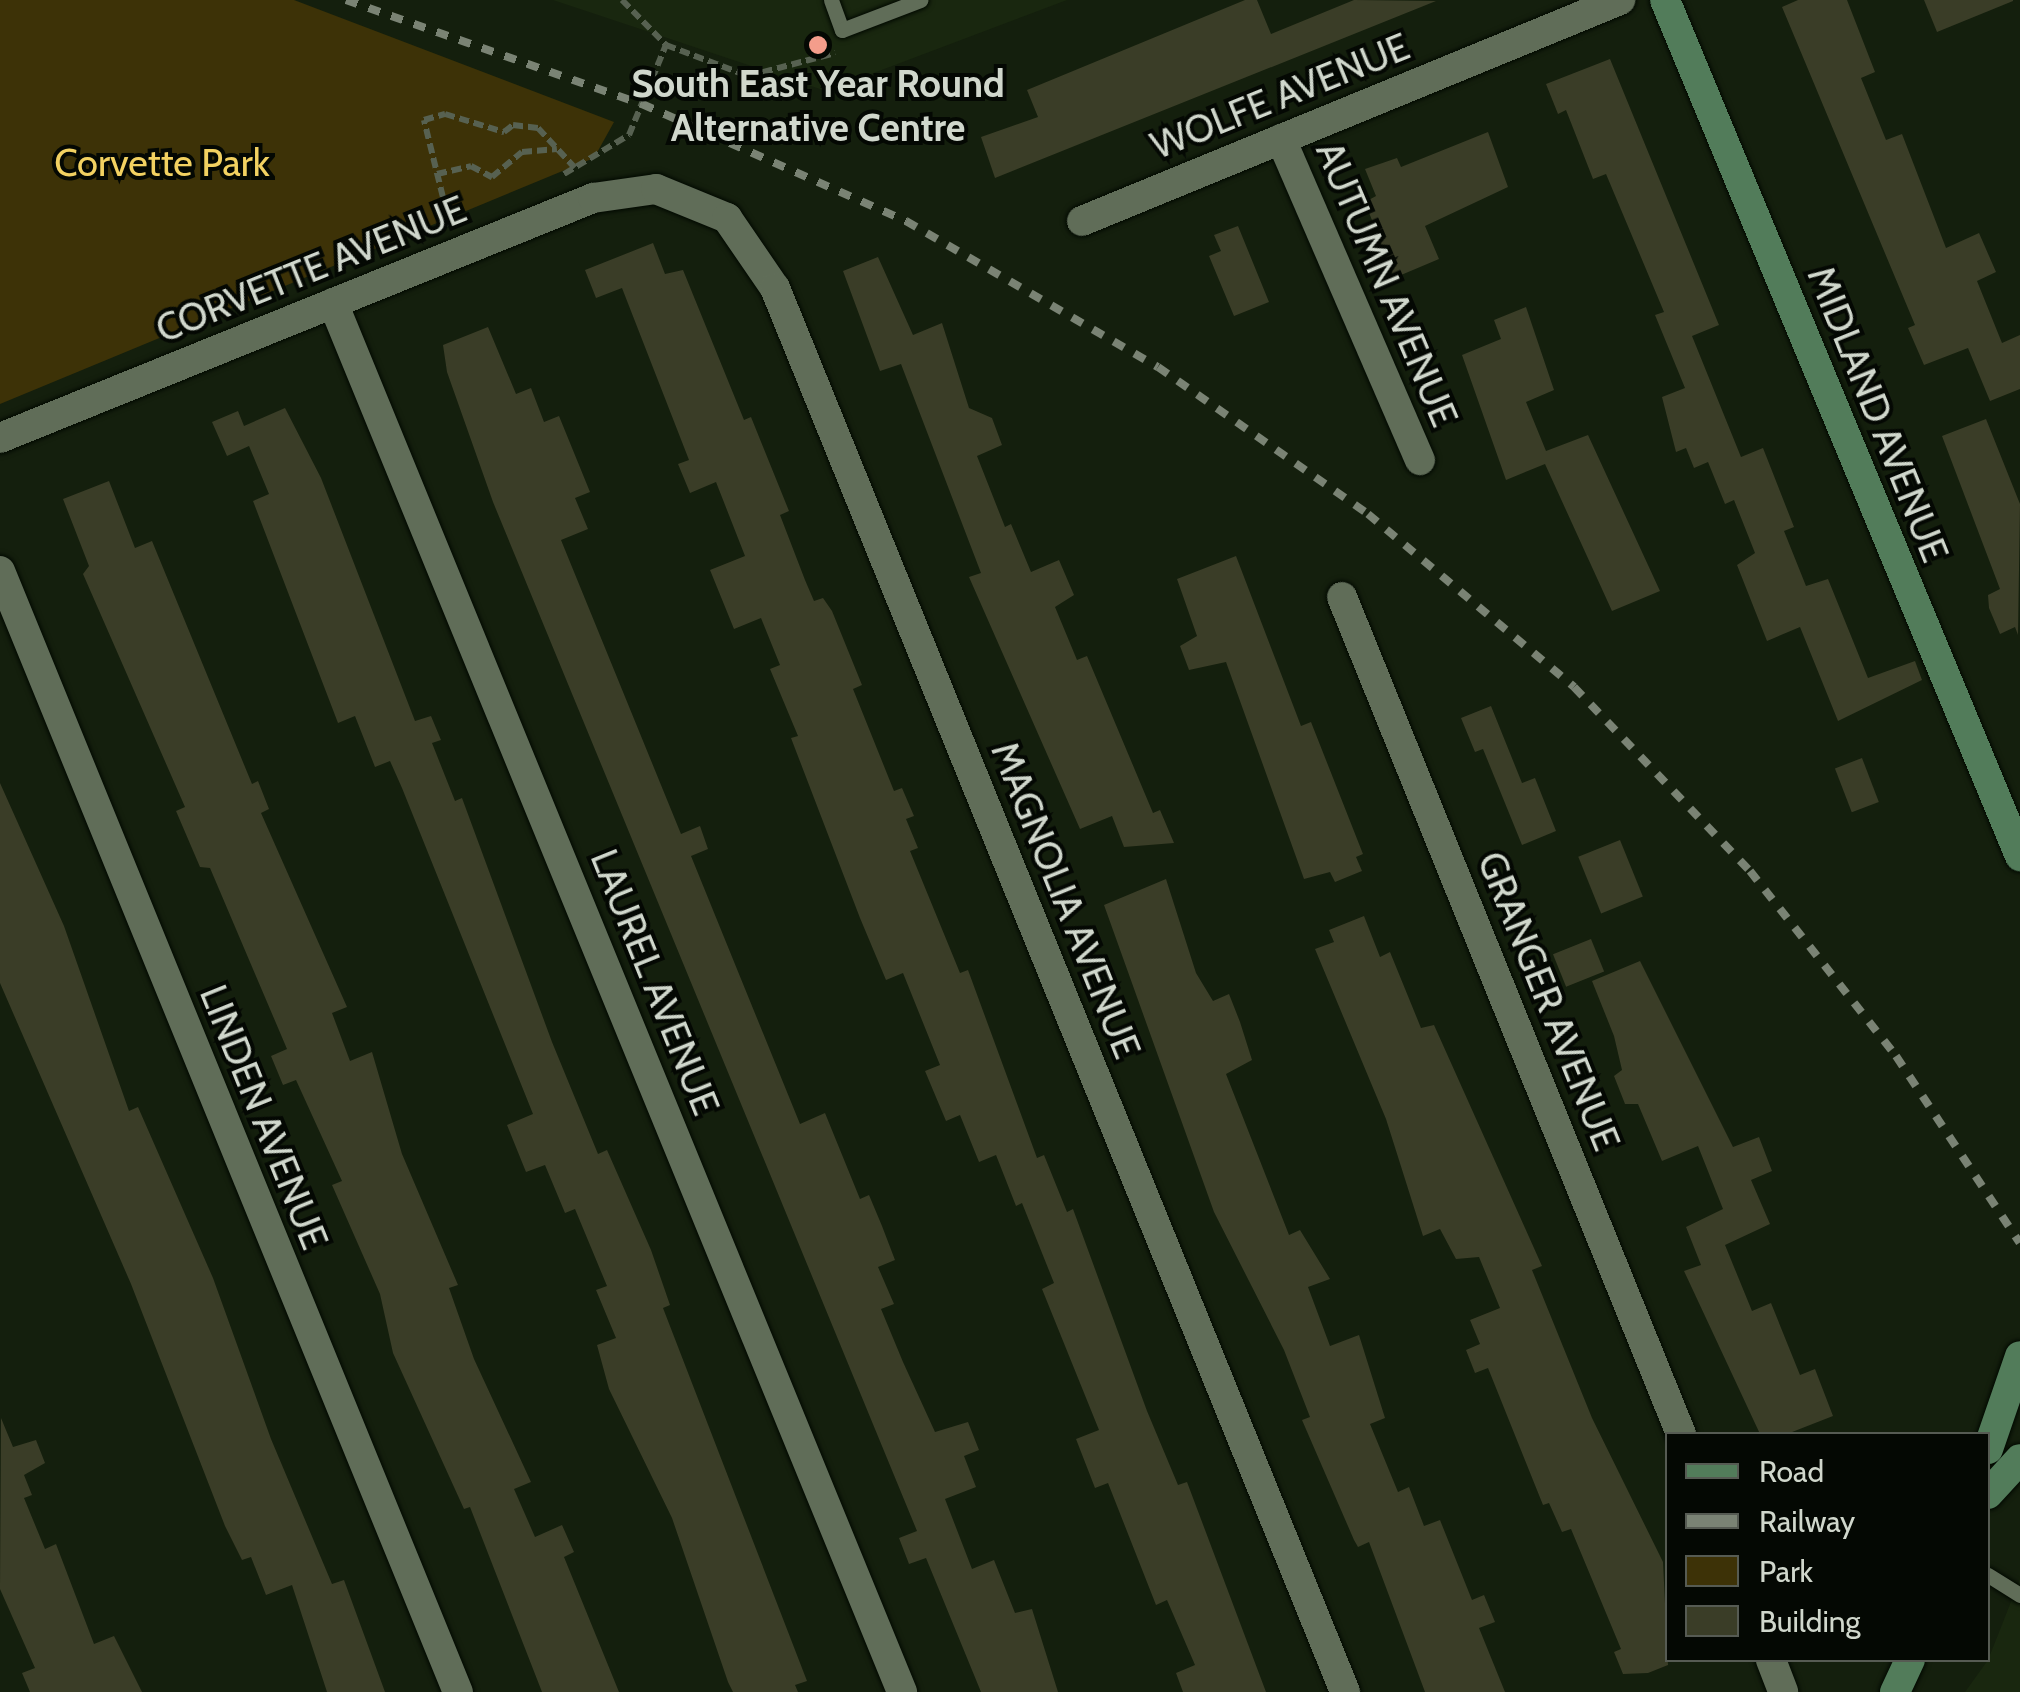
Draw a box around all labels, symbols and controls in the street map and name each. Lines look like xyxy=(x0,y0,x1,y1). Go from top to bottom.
street label: WOLFE AVENUE xyxy=(1144,23,1416,169)
marker: South East Year Round Alternative Centre xyxy=(807,34,829,56)
place label: South East Year Round Alternative Centre xyxy=(631,61,1005,150)
street label: AUTUMN AVENUE xyxy=(1306,135,1468,433)
park label: Corvette Park xyxy=(54,140,270,186)
street label: CORVETTE AVENUE xyxy=(149,186,473,352)
street label: MIDLAND AVENUE xyxy=(1798,260,1958,568)
street label: MAGNOLIA AVENUE xyxy=(982,735,1150,1065)
street label: LAUREL AVENUE xyxy=(581,843,729,1121)
street label: GRANGER AVENUE xyxy=(1468,845,1630,1157)
street label: LINDEN AVENUE xyxy=(190,978,338,1256)
legend xyxy=(1665,1432,1990,1662)
text: Road xyxy=(1759,1453,1824,1490)
text: Railway xyxy=(1759,1503,1855,1540)
text: Park xyxy=(1759,1553,1813,1590)
text: Building xyxy=(1759,1603,1861,1640)

